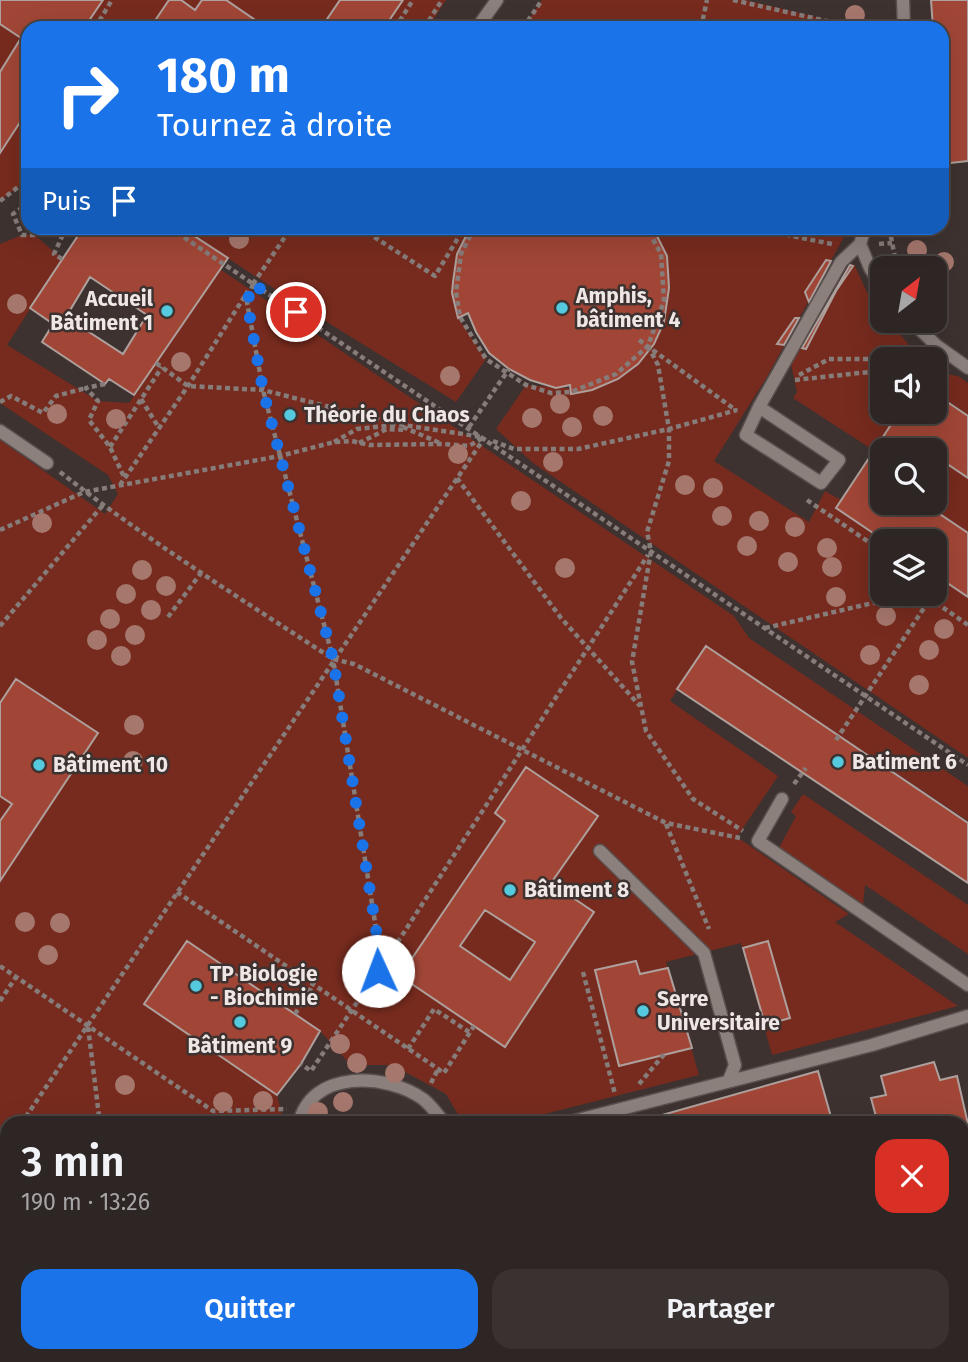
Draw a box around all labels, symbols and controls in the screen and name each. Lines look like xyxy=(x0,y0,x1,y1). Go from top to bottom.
text: 180 m xyxy=(157,46,290,105)
icon: right xyxy=(42,49,133,140)
text: Tournez à droite xyxy=(157,106,393,144)
icon: arrive xyxy=(105,182,143,220)
text: Puis xyxy=(42,186,91,217)
north arrow xyxy=(870,256,947,332)
map controls xyxy=(870,256,947,606)
pin xyxy=(266,282,326,342)
place label: Amphis, bâtiment 4 xyxy=(575,283,680,333)
place label: Accueil Bâtiment 1 xyxy=(50,286,154,336)
icon: arrive xyxy=(277,293,315,331)
marker: Amphis, bâtiment 4 xyxy=(554,300,570,316)
marker: Accueil Bâtiment 1 xyxy=(159,303,175,319)
button: sound xyxy=(870,347,947,424)
place label: Théorie du Chaos xyxy=(304,402,470,428)
marker: Théorie du Chaos xyxy=(282,407,298,423)
button: search xyxy=(870,438,947,515)
button: layers xyxy=(870,529,947,606)
place label: Batiment 6 xyxy=(852,749,957,775)
place label: Bâtiment 10 xyxy=(53,752,168,778)
marker: Batiment 6 xyxy=(830,754,846,770)
marker: Bâtiment 10 xyxy=(31,757,47,773)
place label: Bâtiment 8 xyxy=(524,877,629,903)
marker: Bâtiment 8 xyxy=(502,882,518,898)
position arrow xyxy=(341,934,415,1008)
place label: TP Biologie - Biochimie xyxy=(210,961,318,1011)
marker: TP Biologie - Biochimie xyxy=(188,978,204,994)
place label: Serre Universitaire xyxy=(657,986,780,1036)
marker: Serre Universitaire xyxy=(635,1003,651,1019)
marker: Bâtiment 9 xyxy=(232,1014,248,1030)
place label: Bâtiment 9 xyxy=(188,1033,293,1059)
text: 3 min xyxy=(21,1137,125,1187)
button: close xyxy=(875,1139,949,1213)
text: 190 m · 13:26 xyxy=(21,1188,150,1216)
button: Quitter xyxy=(21,1269,478,1349)
button: Partager xyxy=(492,1269,949,1349)

